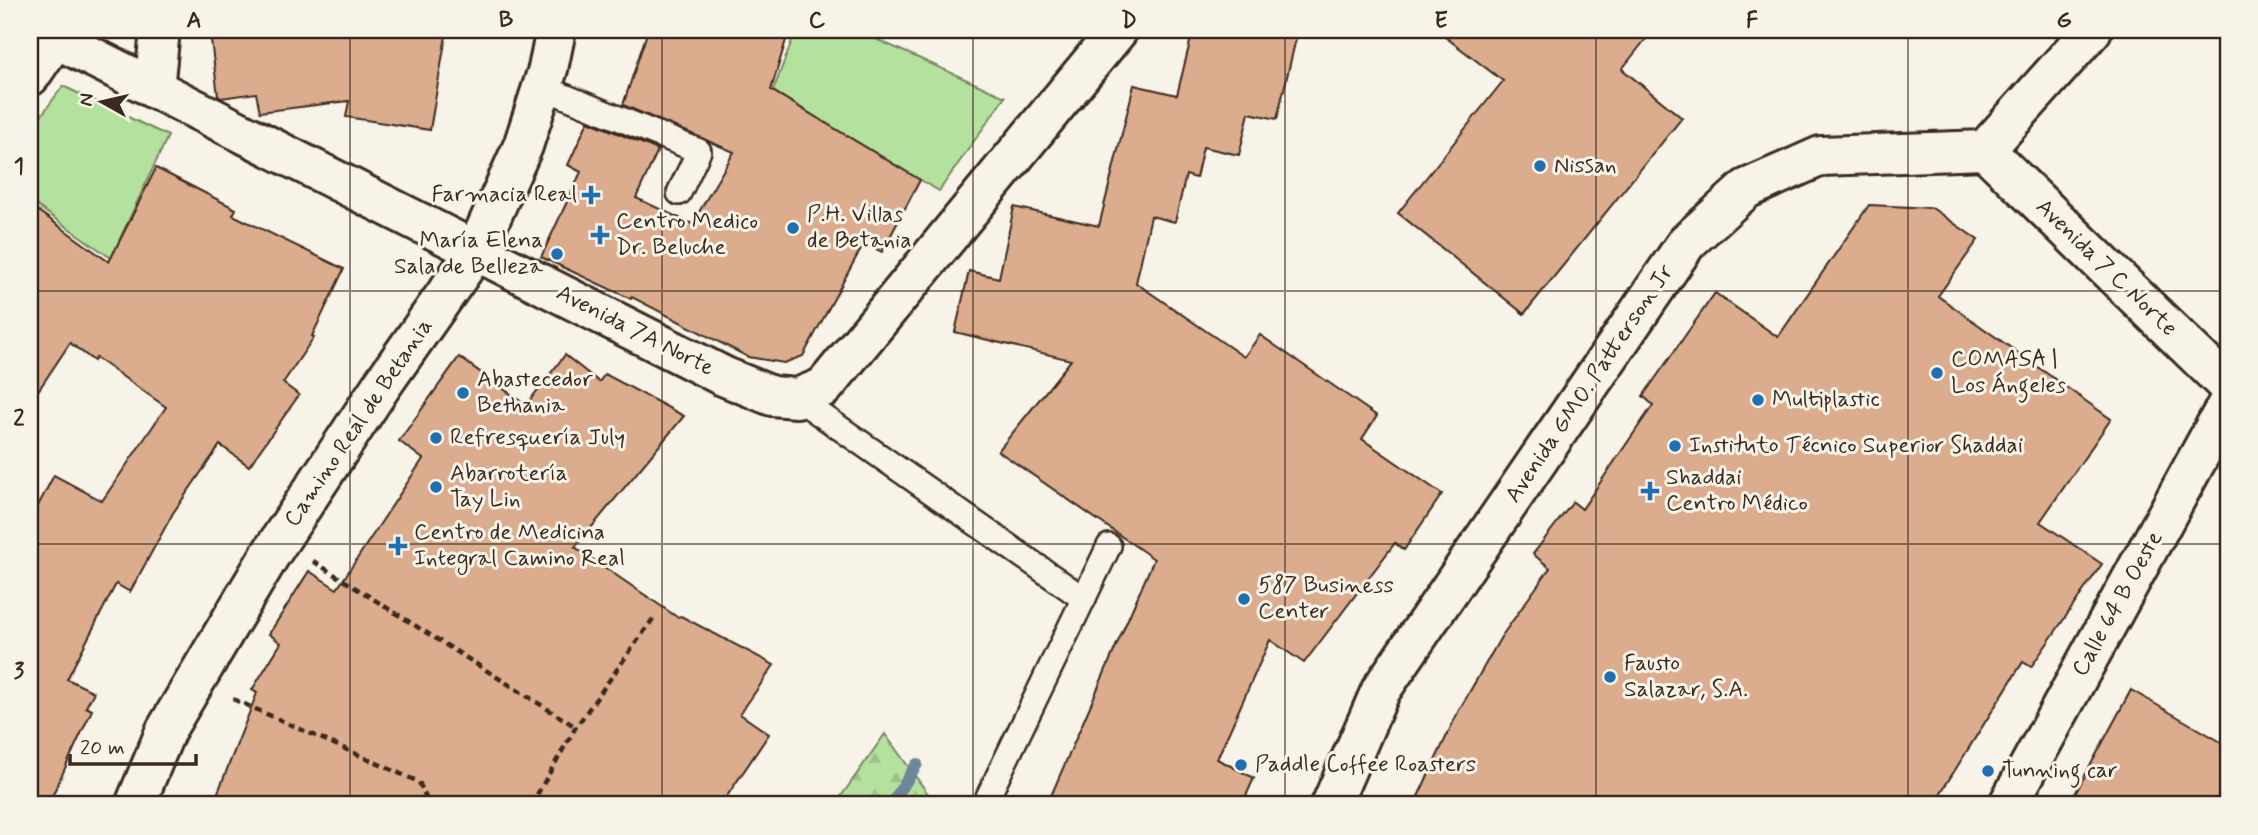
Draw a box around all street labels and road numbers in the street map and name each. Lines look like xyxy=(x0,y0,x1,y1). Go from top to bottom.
street label: Avenida 7 C Norte xyxy=(2029,193,2183,343)
street label: Avenida GMO. Patterson Jr xyxy=(1499,259,1681,509)
street label: Avenida 7A Norte xyxy=(551,278,719,384)
street label: Camino Real de Betania xyxy=(278,313,440,533)
street label: Calle 64 B Oeste xyxy=(2066,526,2170,682)

